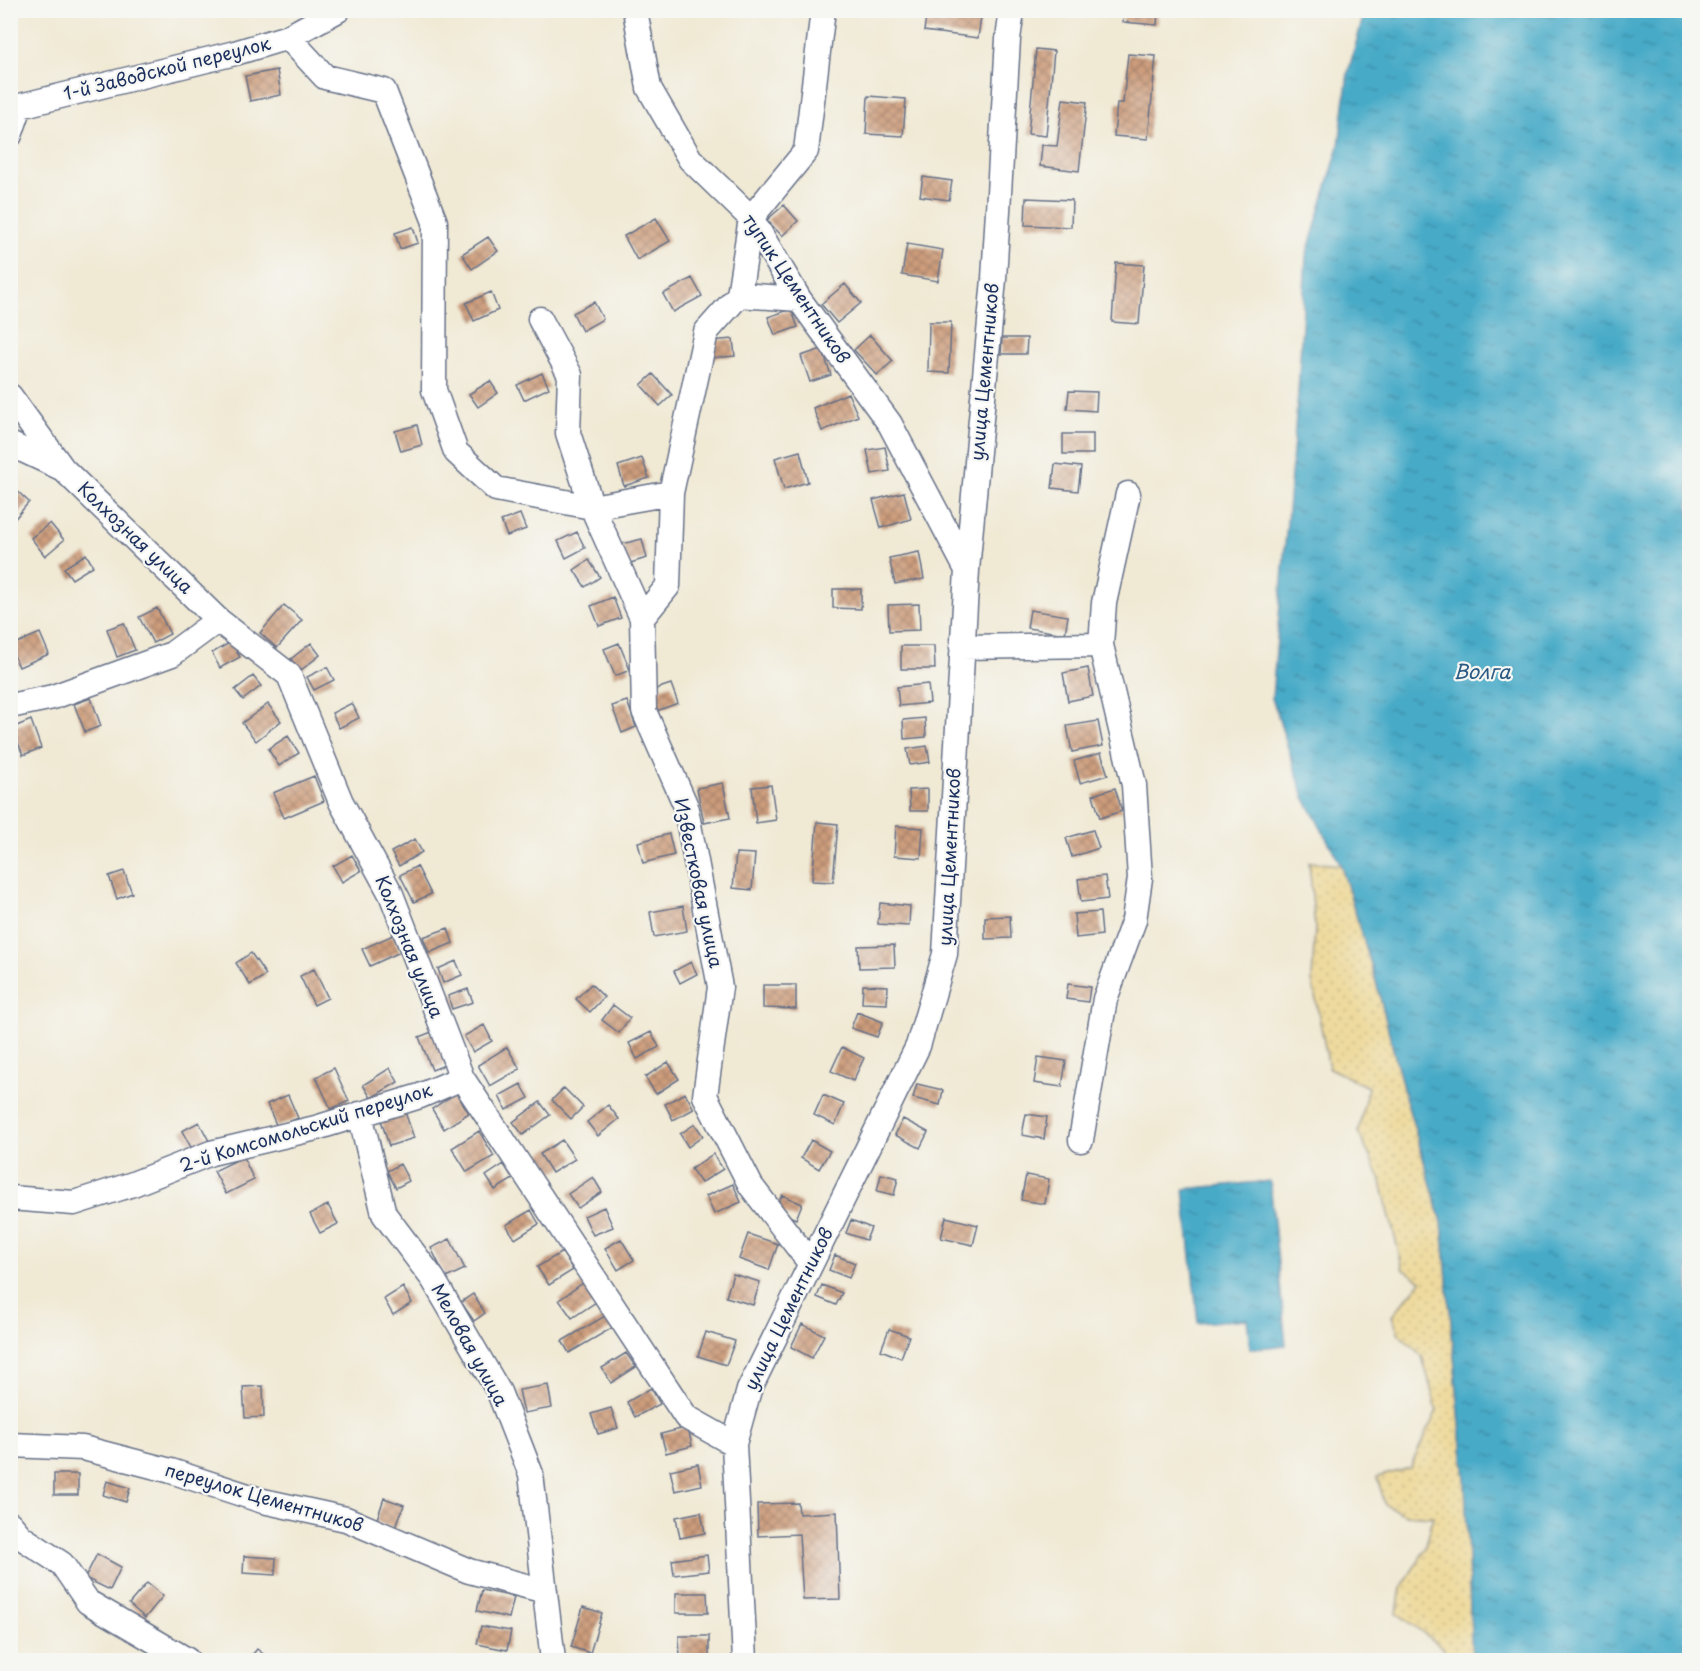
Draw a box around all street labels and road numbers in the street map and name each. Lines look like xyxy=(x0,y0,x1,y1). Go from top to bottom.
street label: 1-й Заводской переулок xyxy=(60,29,273,106)
street label: тупик Цементников xyxy=(737,208,857,368)
street label: улица Цементников xyxy=(962,282,1005,462)
street label: Колхозная улица xyxy=(72,475,200,600)
street label: улица Цементников xyxy=(930,767,967,947)
street label: Известковая улица xyxy=(668,795,731,971)
street label: Колхозная улица xyxy=(370,871,451,1022)
street label: 2-й Комсомольский переулок xyxy=(176,1075,435,1178)
street label: улица Цементников xyxy=(736,1222,839,1394)
street label: Меловая улица xyxy=(425,1278,516,1411)
street label: переулок Цементников xyxy=(162,1455,367,1538)

